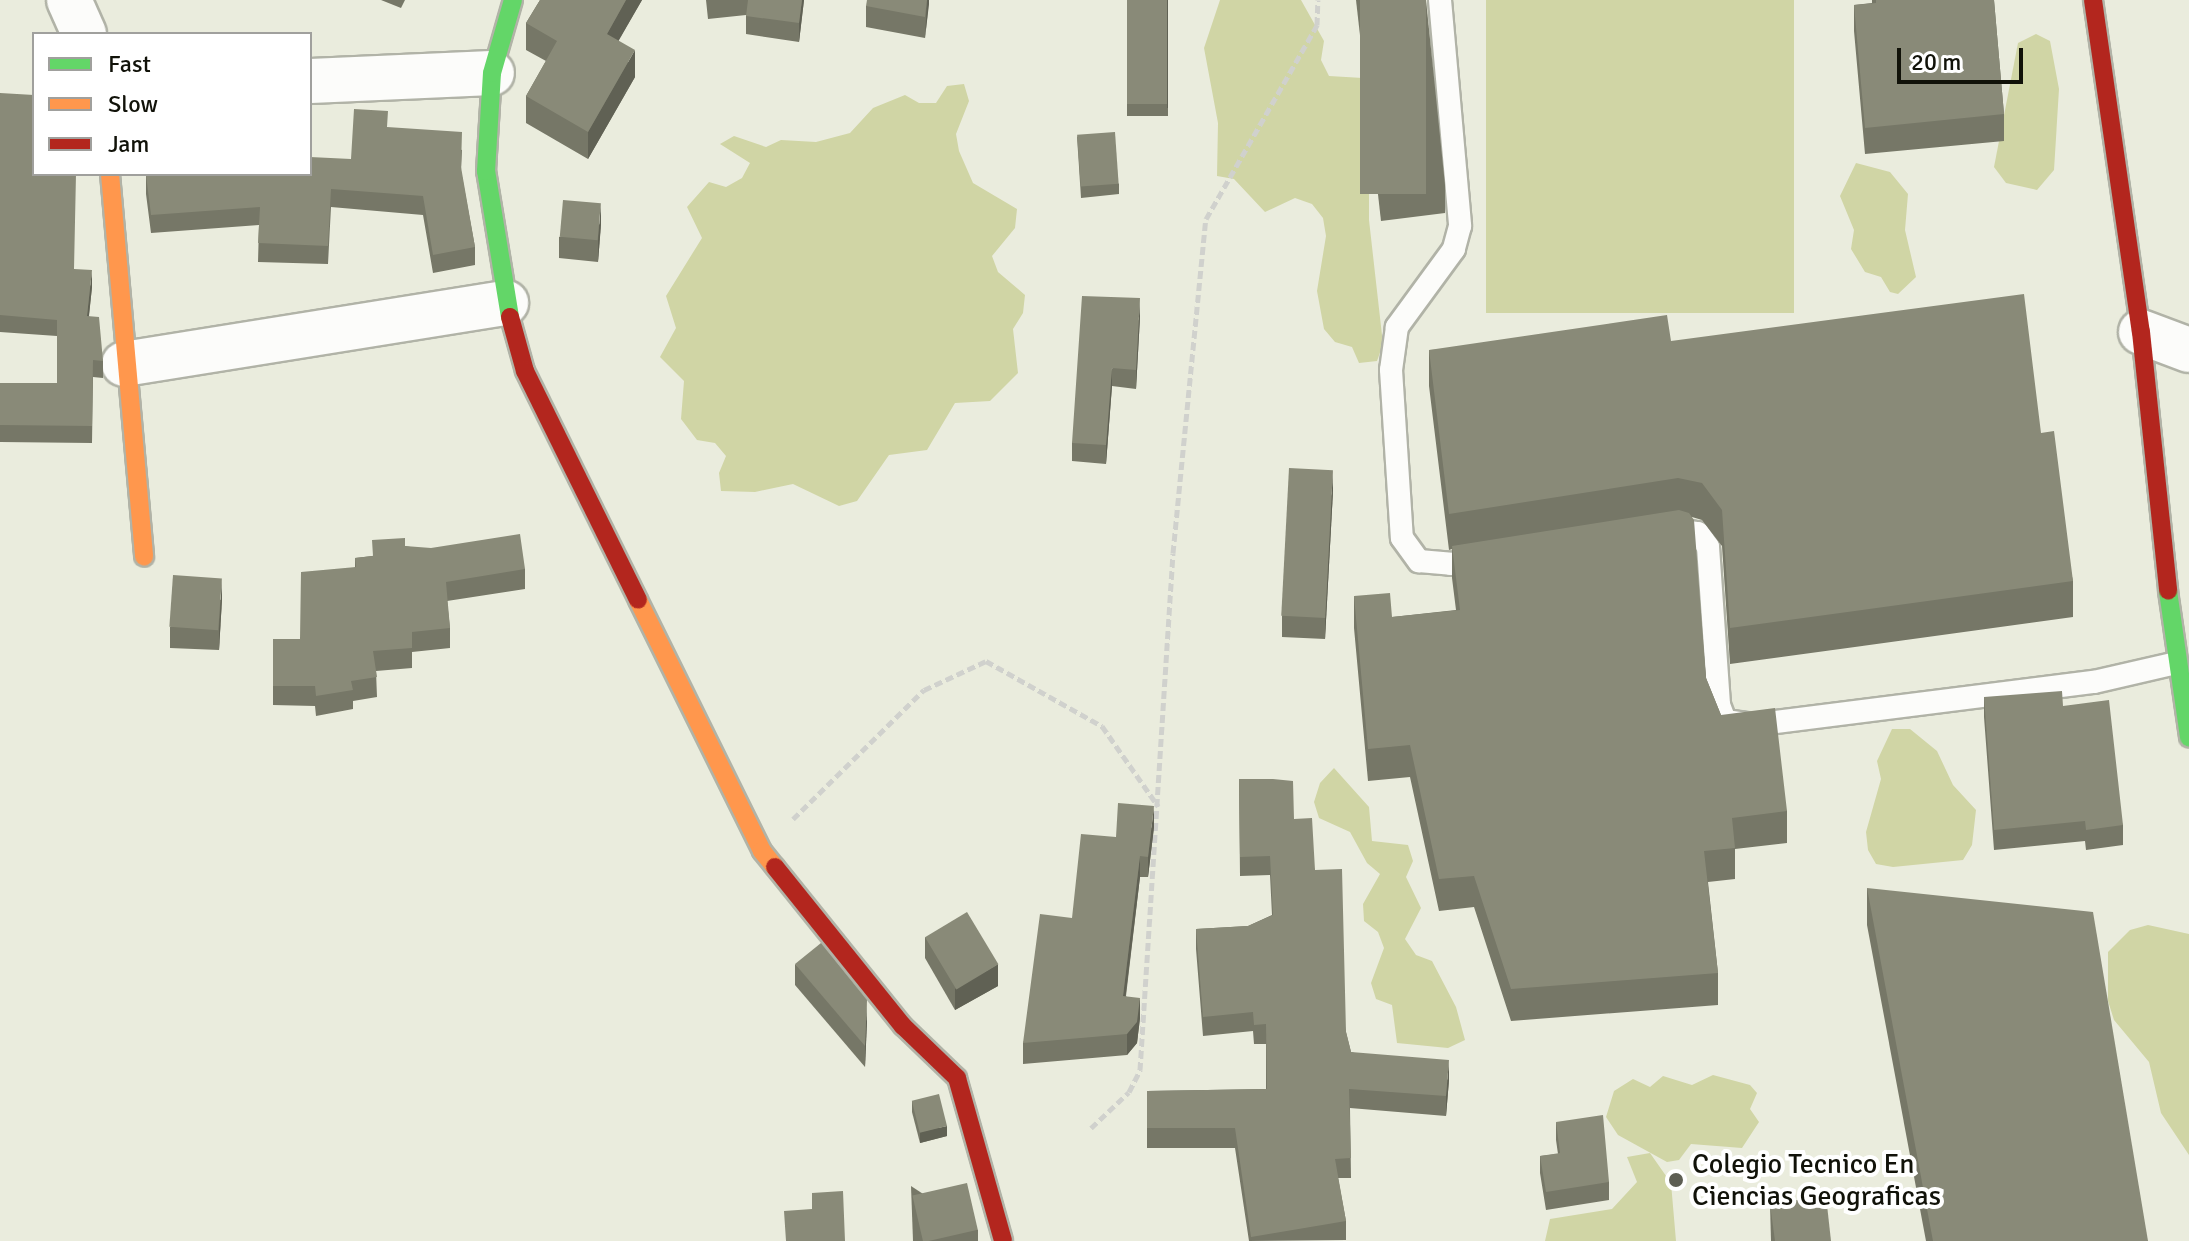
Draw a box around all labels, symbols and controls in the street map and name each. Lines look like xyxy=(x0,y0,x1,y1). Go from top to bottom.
legend xyxy=(32,32,312,176)
scale bar xyxy=(1901,32,2027,82)
text: 20 m xyxy=(1911,47,1961,77)
text: Fast xyxy=(108,49,151,79)
text: Slow xyxy=(108,89,158,119)
text: Jam xyxy=(108,129,149,159)
place label: Colegio Tecnico En Ciencias Geograficas xyxy=(1692,1147,1941,1213)
marker: Colegio Tecnico En Ciencias Geograficas xyxy=(1667,1171,1685,1189)

